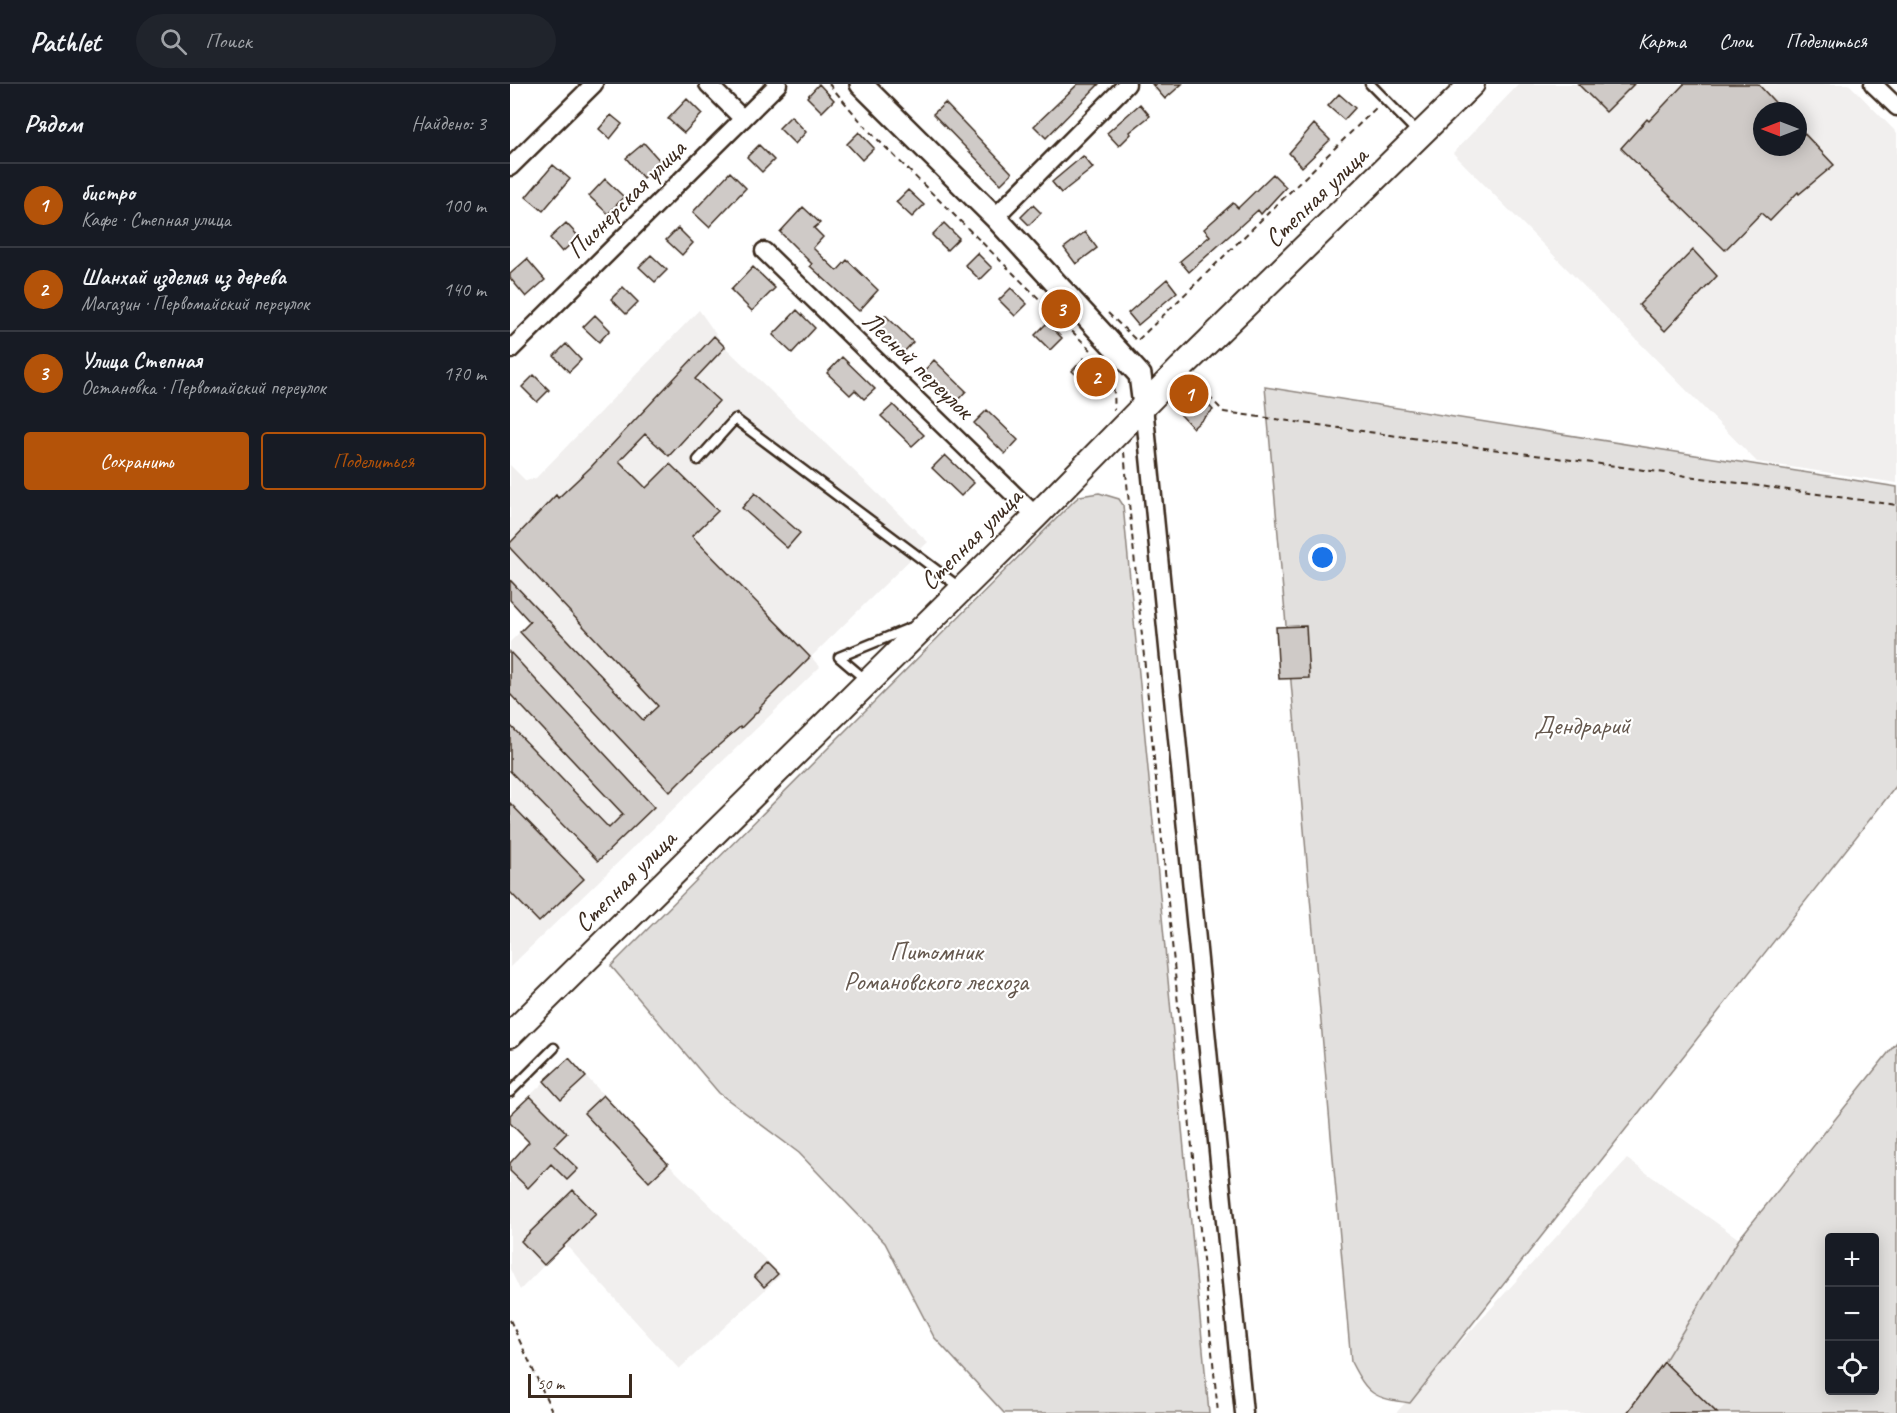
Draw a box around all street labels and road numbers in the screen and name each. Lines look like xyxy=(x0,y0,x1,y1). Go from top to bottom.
street label: Пионерская улица xyxy=(559,131,694,266)
street label: Степная улица xyxy=(1257,138,1376,254)
street label: Лесной переулок xyxy=(856,304,982,428)
street label: Степная улица xyxy=(913,479,1031,597)
street label: Степная улица xyxy=(567,821,685,939)

